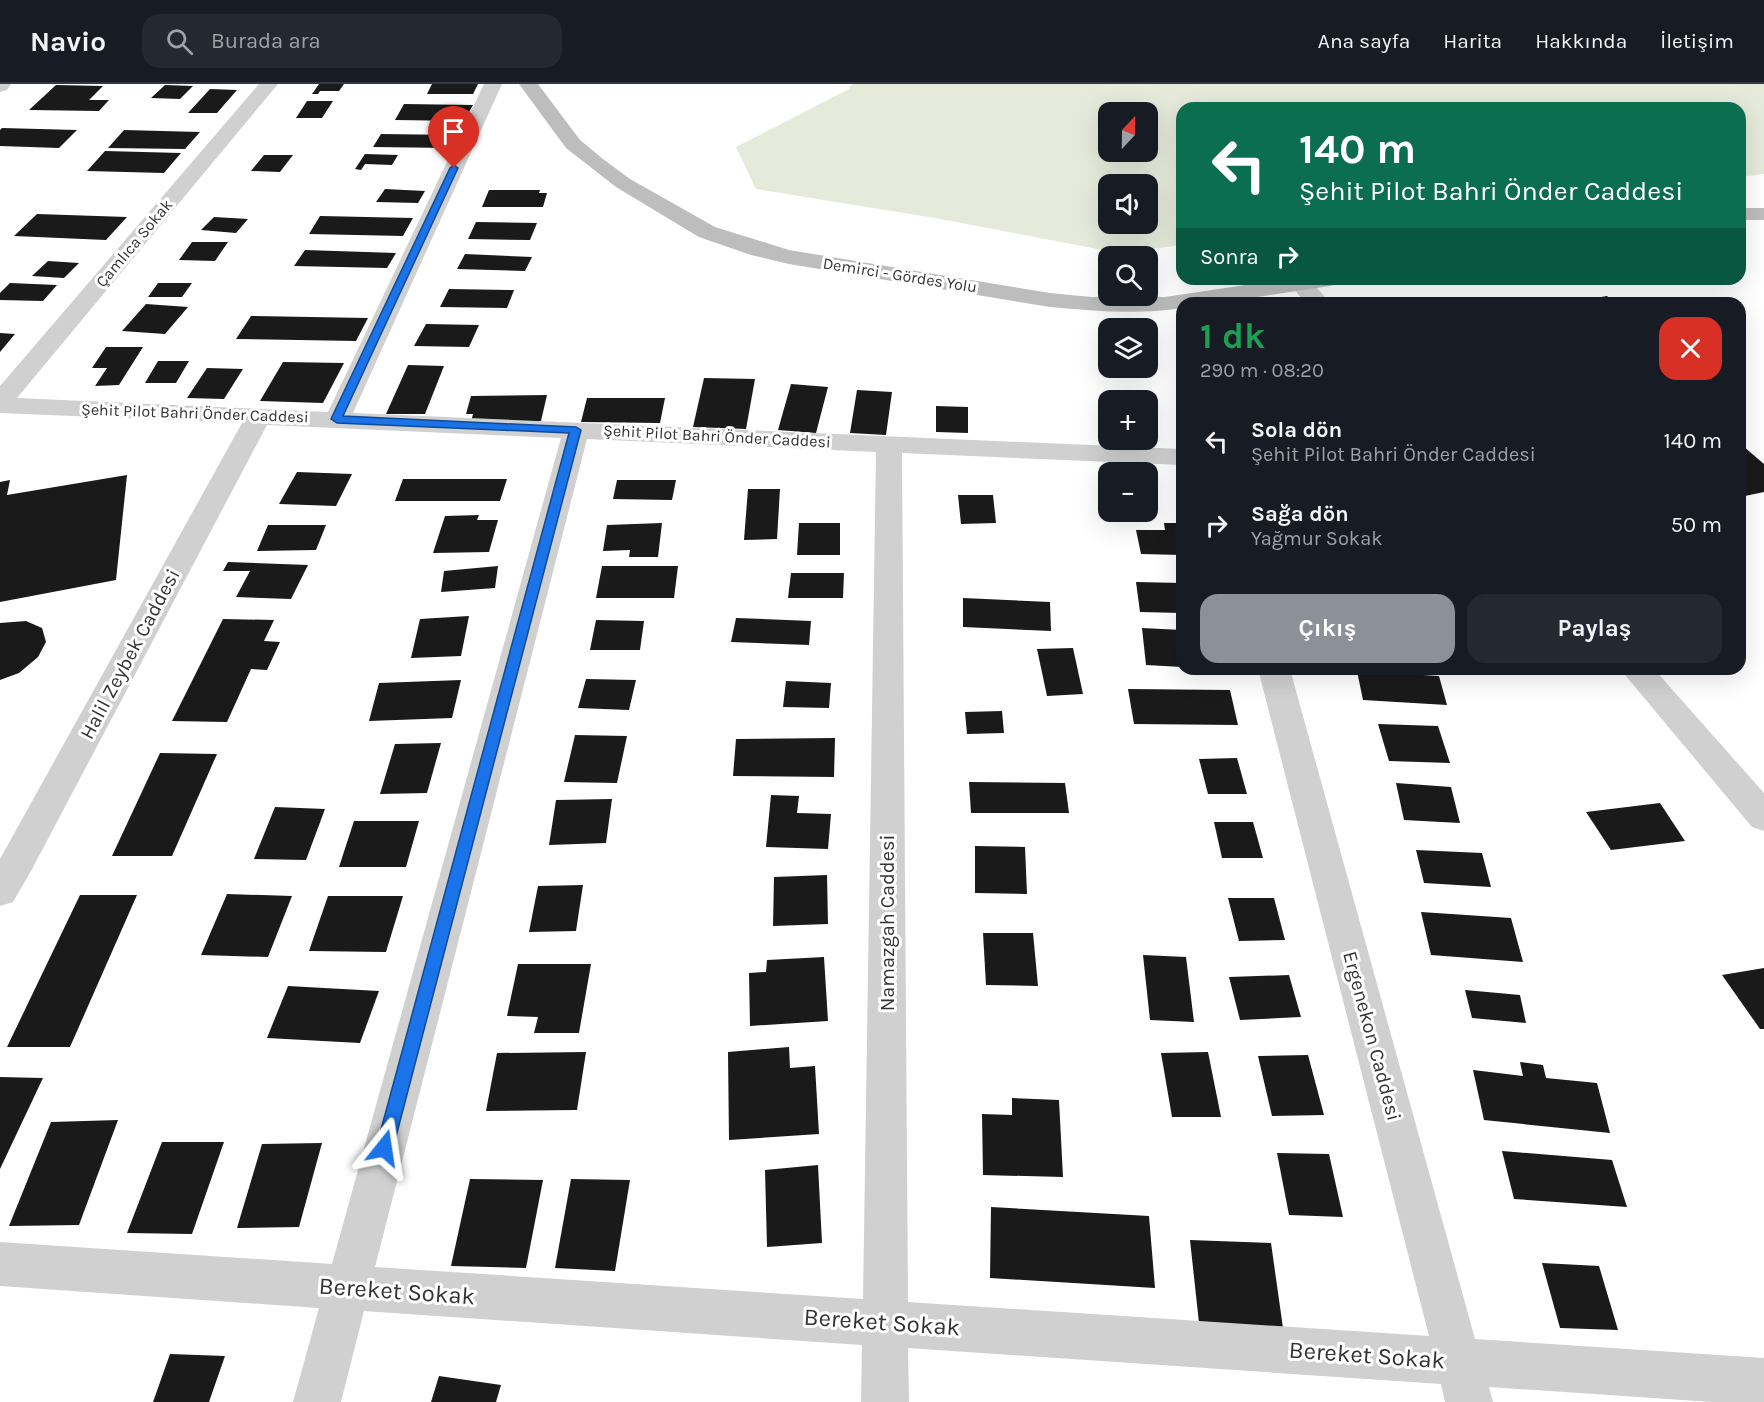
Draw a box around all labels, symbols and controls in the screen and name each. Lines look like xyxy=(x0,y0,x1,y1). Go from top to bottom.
search box xyxy=(142,14,562,68)
text: Navio xyxy=(30,25,106,58)
icon: search xyxy=(163,25,196,58)
text: Burada ara xyxy=(211,28,321,54)
text: Ana sayfa xyxy=(1318,29,1410,53)
text: Harita xyxy=(1443,29,1502,53)
text: Hakkında xyxy=(1535,29,1627,53)
text: İletişim xyxy=(1660,29,1734,53)
north arrow xyxy=(1098,102,1158,162)
map controls xyxy=(1098,102,1158,522)
pin xyxy=(428,106,479,168)
icon: arrive xyxy=(437,115,470,148)
text: 140 m xyxy=(1299,124,1416,174)
icon: left xyxy=(1200,126,1278,204)
button: sound xyxy=(1098,174,1158,234)
text: Şehit Pilot Bahri Önder Caddesi xyxy=(1299,175,1683,207)
street label: Çamlıca Sokak xyxy=(92,195,176,291)
icon: right xyxy=(1271,240,1304,273)
text: Sonra xyxy=(1200,244,1259,270)
button: search xyxy=(1098,246,1158,306)
street label: Demirci - Gördes Yolu xyxy=(822,253,978,297)
text: 1 dk xyxy=(1200,315,1265,357)
button: close xyxy=(1659,317,1722,380)
button: layers xyxy=(1098,318,1158,378)
text: 290 m · 08:20 xyxy=(1200,359,1324,382)
button: + xyxy=(1098,390,1158,450)
street label: Şehit Pilot Bahri Önder Caddesi xyxy=(81,400,309,426)
text: Sola dön xyxy=(1251,417,1342,443)
street label: Şehit Pilot Bahri Önder Caddesi xyxy=(603,421,831,451)
icon: left xyxy=(1200,425,1233,458)
text: 140 m xyxy=(1664,428,1722,454)
text: Şehit Pilot Bahri Önder Caddesi xyxy=(1251,443,1536,466)
button: − xyxy=(1098,462,1158,522)
text: Sağa dön xyxy=(1251,501,1349,527)
icon: right xyxy=(1200,509,1233,542)
text: 50 m xyxy=(1671,512,1722,538)
text: Yağmur Sokak xyxy=(1251,527,1382,550)
street label: Halil Zeybek Caddesi xyxy=(75,565,185,743)
button: Çıkış xyxy=(1200,594,1455,663)
button: Paylaş xyxy=(1467,594,1722,663)
street label: Namazgah Caddesi xyxy=(876,835,899,1011)
street label: Ergenekon Caddesi xyxy=(1338,949,1406,1123)
position arrow xyxy=(352,1116,416,1180)
street label: Bereket Sokak xyxy=(318,1272,476,1310)
street label: Bereket Sokak xyxy=(803,1303,961,1341)
street label: Bereket Sokak xyxy=(1288,1336,1446,1374)

